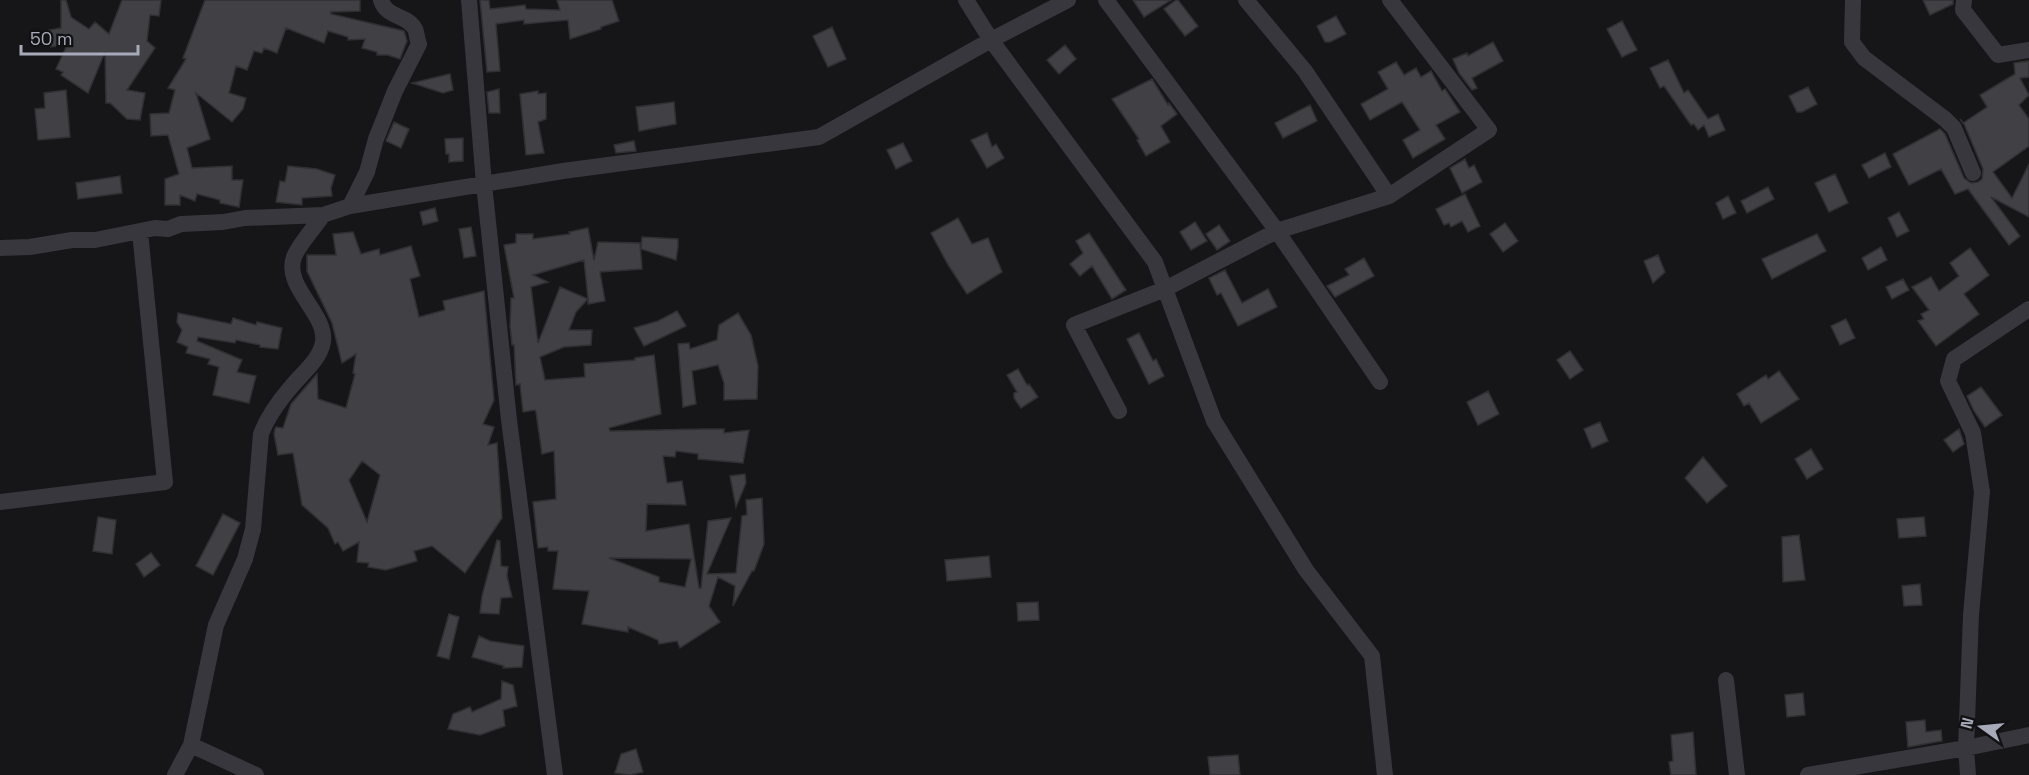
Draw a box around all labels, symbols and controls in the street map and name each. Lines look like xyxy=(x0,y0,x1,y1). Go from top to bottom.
scale bar xyxy=(21,18,138,56)
text: 50 m xyxy=(30,27,72,50)
north arrow xyxy=(1951,697,2011,757)
text: N xyxy=(1955,715,1979,731)

